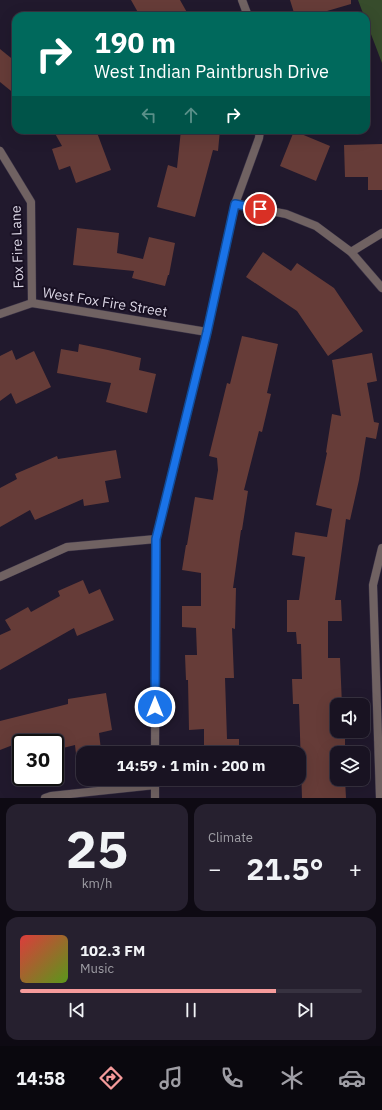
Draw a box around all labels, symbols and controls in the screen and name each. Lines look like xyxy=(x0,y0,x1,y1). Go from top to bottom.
text: 190 m xyxy=(94,24,176,61)
icon: right xyxy=(28,28,80,80)
text: West Indian Paintbrush Drive xyxy=(94,60,329,83)
icon: left xyxy=(138,104,160,126)
icon: ahead xyxy=(180,104,202,126)
icon: right xyxy=(222,104,244,126)
pin xyxy=(243,192,277,226)
icon: arrive xyxy=(249,198,271,220)
street label: Fox Fire Lane xyxy=(7,205,27,289)
street label: West Fox Fire Street xyxy=(41,283,169,321)
position arrow xyxy=(134,686,176,728)
map controls xyxy=(330,698,370,786)
button: sound xyxy=(330,698,370,738)
speed limit sign: 30 xyxy=(12,734,64,786)
button: layers xyxy=(330,746,370,786)
text: 14:59 · 1 min · 200 m xyxy=(117,756,265,775)
text: 25 xyxy=(66,815,128,882)
text: Climate xyxy=(208,829,253,846)
text: 21.5° xyxy=(246,849,324,888)
text: − xyxy=(208,854,221,883)
text: + xyxy=(349,854,362,883)
text: km/h xyxy=(82,875,112,892)
text: 102.3 FM xyxy=(80,941,145,960)
text: Music xyxy=(80,960,114,977)
icon: previous xyxy=(66,999,88,1021)
icon: pause xyxy=(180,999,202,1021)
icon: next xyxy=(294,999,316,1021)
icon: directions xyxy=(97,1064,125,1092)
icon: music xyxy=(157,1064,185,1092)
icon: phone xyxy=(218,1064,246,1092)
icon: climate xyxy=(278,1064,306,1092)
icon: car xyxy=(338,1064,366,1092)
text: 14:58 xyxy=(16,1067,65,1090)

